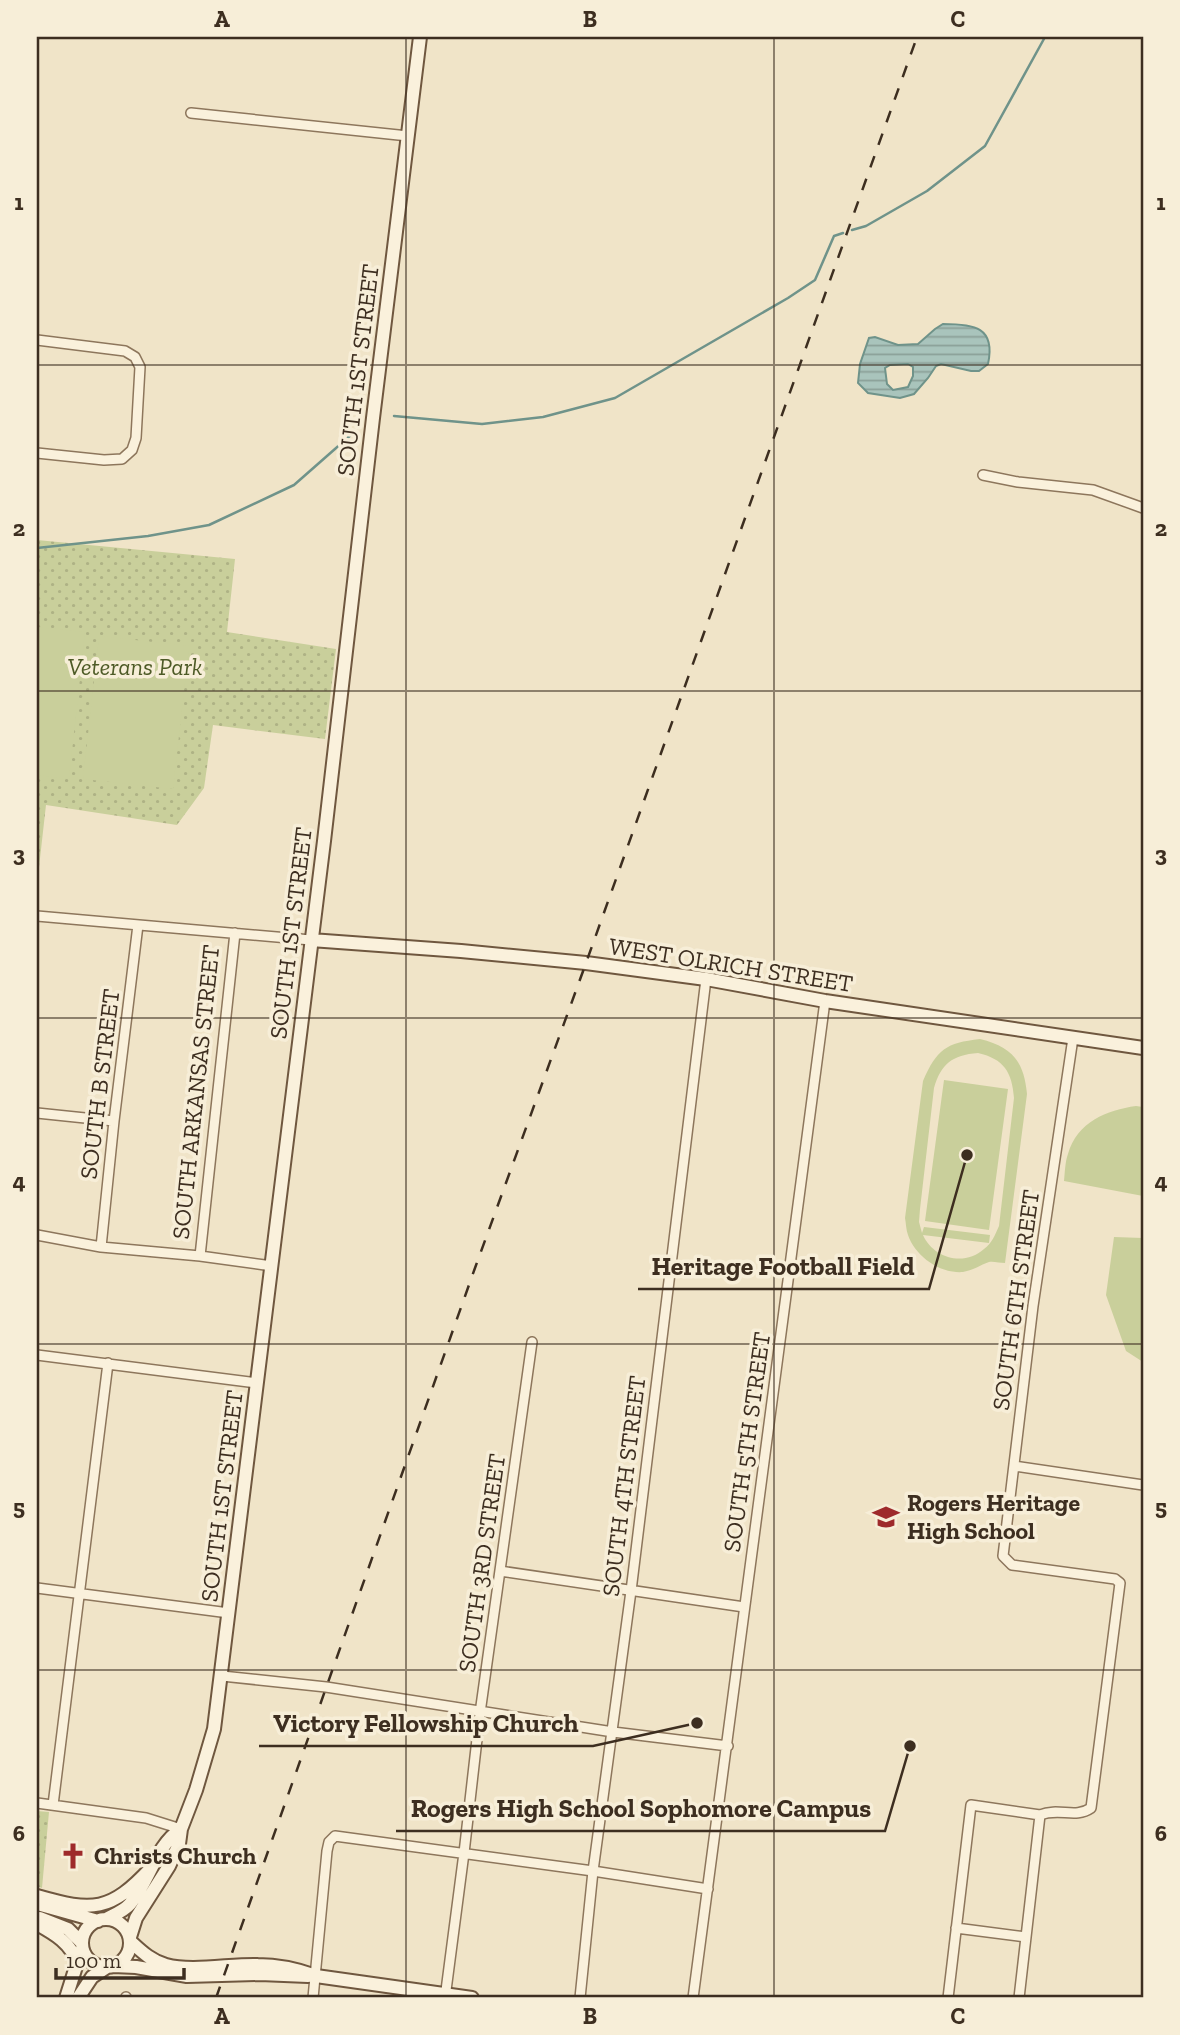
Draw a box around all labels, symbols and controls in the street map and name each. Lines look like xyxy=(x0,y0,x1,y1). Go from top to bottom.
text: A xyxy=(214,5,230,33)
text: B xyxy=(583,5,597,33)
text: C xyxy=(951,5,965,33)
text: 1 xyxy=(14,188,24,216)
text: 1 xyxy=(1156,188,1166,216)
street label: SOUTH 1ST STREET xyxy=(330,262,385,478)
text: 2 xyxy=(13,514,25,542)
text: 2 xyxy=(1155,514,1167,542)
park label: Veterans Park xyxy=(67,652,203,681)
street label: SOUTH 1ST STREET xyxy=(263,825,318,1041)
text: 3 xyxy=(13,840,25,868)
text: 3 xyxy=(1155,840,1167,868)
street label: WEST OLRICH STREET xyxy=(607,931,855,998)
street label: SOUTH ARKANSAS STREET xyxy=(166,943,225,1241)
street label: SOUTH B STREET xyxy=(73,987,126,1181)
text: 4 xyxy=(12,1167,26,1195)
text: 4 xyxy=(1154,1167,1168,1195)
street label: SOUTH 6TH STREET xyxy=(986,1188,1045,1412)
callout: Heritage Football Field xyxy=(638,1242,929,1289)
text: Heritage Football Field xyxy=(651,1250,915,1282)
street label: SOUTH 5TH STREET xyxy=(717,1330,776,1554)
street label: SOUTH 4TH STREET xyxy=(596,1374,651,1598)
street label: SOUTH 1ST STREET xyxy=(194,1388,249,1604)
street label: SOUTH 3RD STREET xyxy=(452,1452,511,1674)
place label: Rogers Heritage High School xyxy=(907,1488,1080,1545)
text: 5 xyxy=(13,1493,25,1521)
text: 5 xyxy=(1155,1493,1167,1521)
school or university icon: Rogers Heritage High School xyxy=(871,1502,901,1532)
callout: Victory Fellowship Church xyxy=(259,1699,593,1746)
text: Victory Fellowship Church xyxy=(273,1707,579,1739)
callout: Rogers High School Sophomore Campus xyxy=(396,1784,885,1831)
text: Rogers High School Sophomore Campus xyxy=(411,1792,871,1824)
text: 6 xyxy=(13,1819,25,1847)
text: 6 xyxy=(1155,1819,1167,1847)
church icon: Christs Church xyxy=(58,1841,88,1871)
place label: Christs Church xyxy=(94,1841,257,1870)
scale bar xyxy=(56,1937,184,1981)
text: 100 m xyxy=(66,1948,121,1973)
text: A xyxy=(214,2002,230,2030)
text: B xyxy=(583,2002,597,2030)
text: C xyxy=(951,2002,965,2030)

